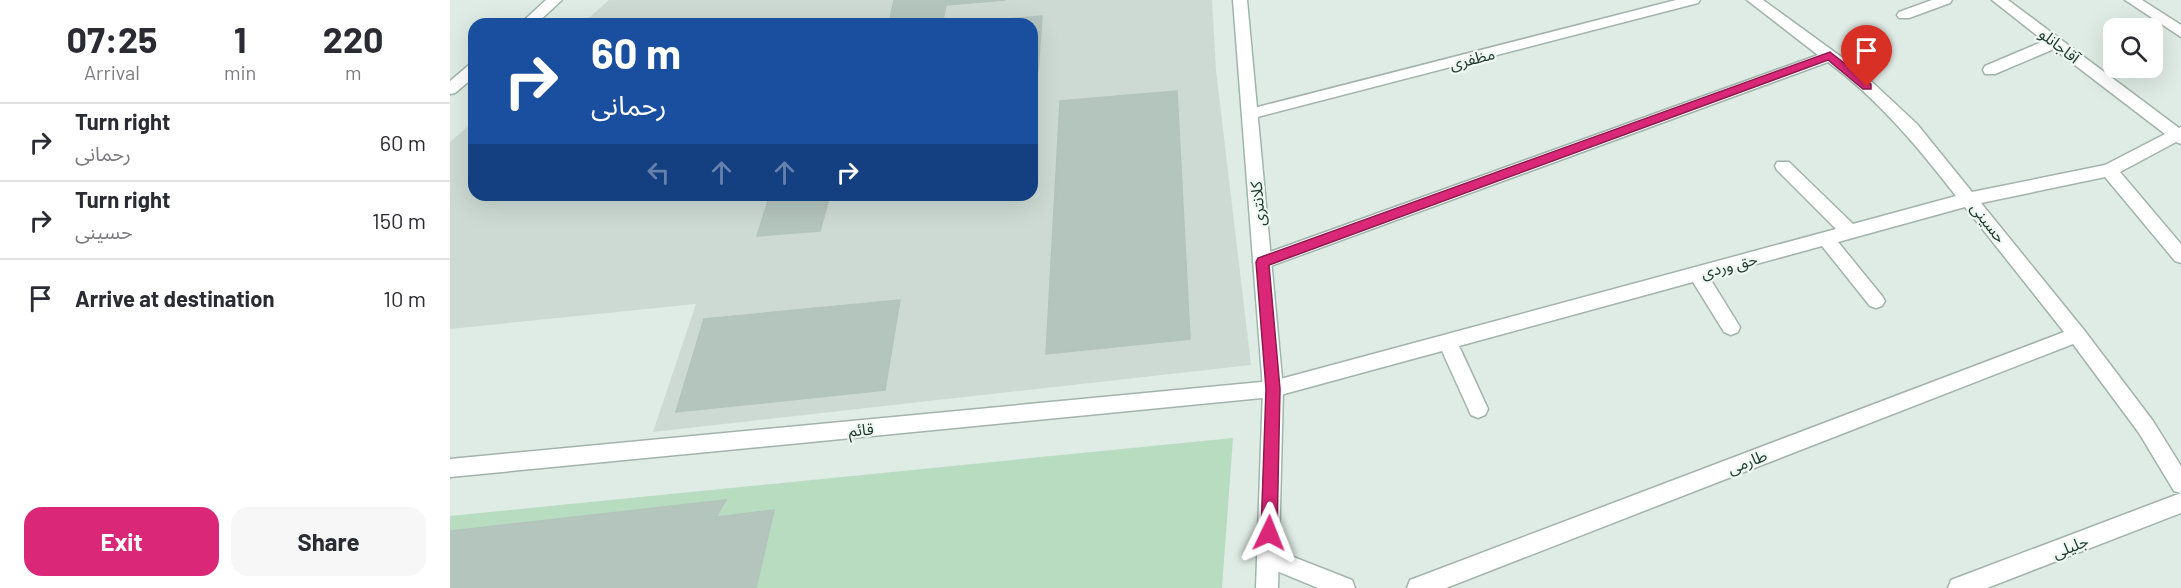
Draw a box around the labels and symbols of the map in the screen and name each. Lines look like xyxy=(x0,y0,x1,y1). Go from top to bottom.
street label: آقاجانلو xyxy=(2035,23,2085,68)
pin xyxy=(1841,25,1892,87)
street label: مظفری xyxy=(1447,43,1497,74)
street label: کلانتری xyxy=(1246,180,1269,227)
street label: حسینی xyxy=(1966,198,2011,247)
street label: حق وردی xyxy=(1699,248,1760,284)
street label: قائم xyxy=(848,418,875,444)
street label: طارمی xyxy=(1725,445,1770,478)
position arrow xyxy=(1237,501,1301,565)
street label: جلیلی xyxy=(2049,531,2091,562)

